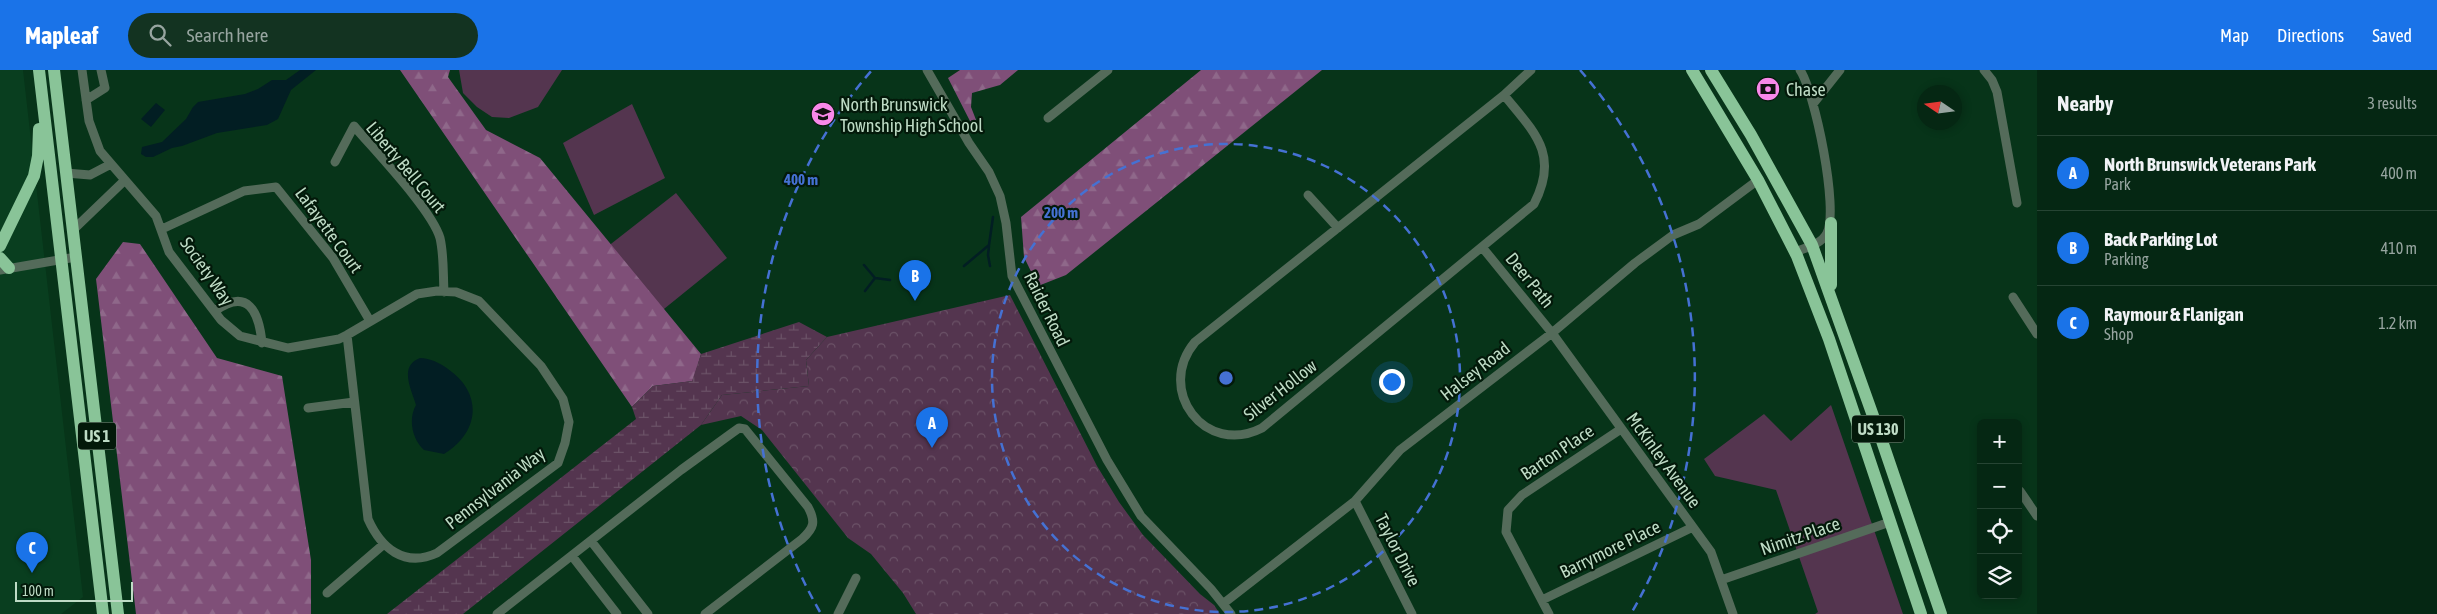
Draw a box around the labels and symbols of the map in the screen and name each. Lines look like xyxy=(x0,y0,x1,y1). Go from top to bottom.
bank icon: Chase xyxy=(1755,76,1781,102)
place label: Chase xyxy=(1786,79,1826,100)
north arrow xyxy=(1917,85,1962,130)
place label: North Brunswick Township High School xyxy=(840,94,983,136)
school or university icon: North Brunswick Township High School xyxy=(810,101,836,127)
street label: Liberty Bell Court xyxy=(362,117,450,217)
text: 400 m xyxy=(783,171,818,188)
street label: Lafayette Court xyxy=(291,183,367,277)
text: 200 m xyxy=(1044,204,1078,221)
street label: Society Way xyxy=(176,233,238,309)
street label: Deer Path xyxy=(1501,248,1559,312)
pin: B xyxy=(899,260,931,301)
street label: Raider Road xyxy=(1020,268,1074,350)
street label: Halsey Road xyxy=(1436,337,1514,405)
street label: Silver Hollow xyxy=(1239,355,1321,425)
centre of rings xyxy=(1217,369,1235,387)
your location xyxy=(1379,369,1405,395)
pin: A xyxy=(916,407,948,448)
street label: McKinley Avenue xyxy=(1622,408,1706,512)
road number: US 130 xyxy=(1852,416,1904,442)
street label: Barton Place xyxy=(1517,420,1597,484)
road number: US 1 xyxy=(78,422,116,450)
street label: Pennsylvania Way xyxy=(441,443,549,533)
street label: Taylor Drive xyxy=(1371,510,1425,590)
street label: Nimitz Place xyxy=(1757,513,1843,559)
street label: Barrymore Place xyxy=(1556,516,1664,582)
pin: C xyxy=(16,532,48,573)
scale bar xyxy=(15,579,132,602)

